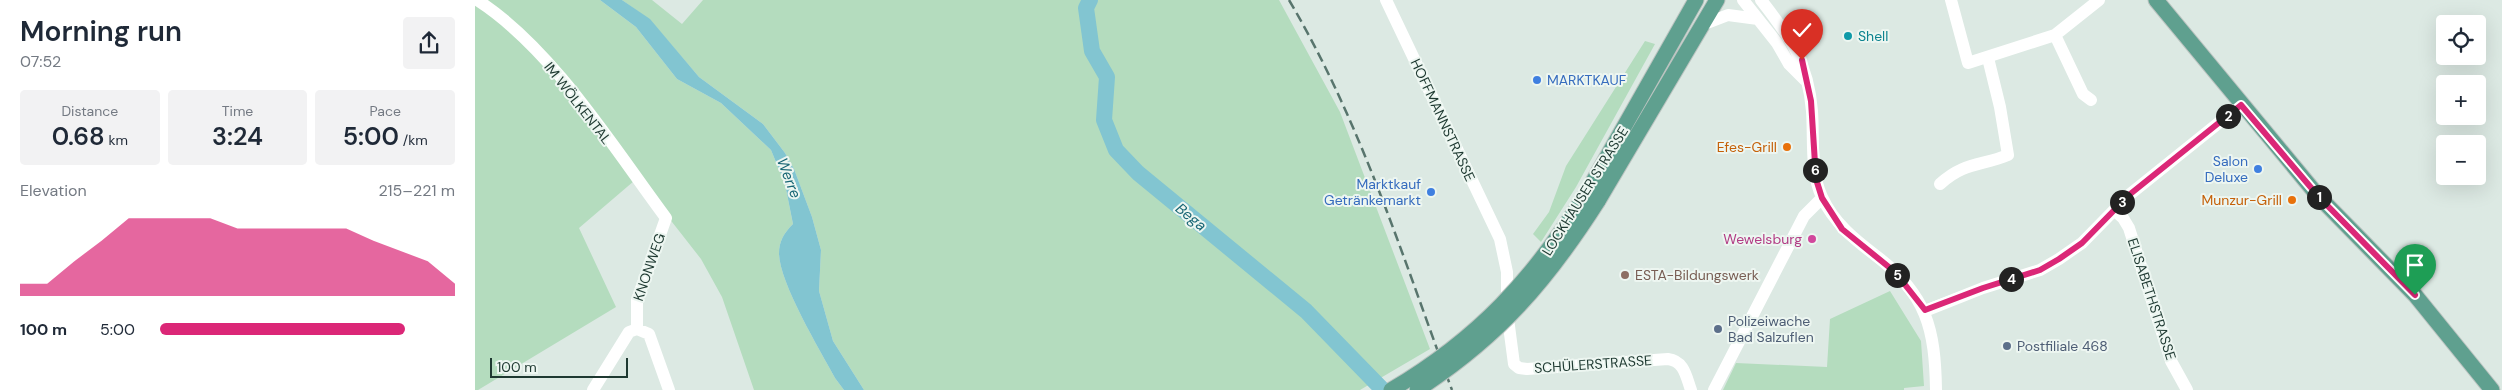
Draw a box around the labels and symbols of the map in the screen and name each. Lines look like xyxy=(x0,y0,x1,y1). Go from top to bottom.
pin xyxy=(1781,9,1823,60)
place label: Shell xyxy=(1858,27,1888,45)
marker: Shell xyxy=(1842,30,1854,42)
street label: HOFFMANNSTRASSE xyxy=(1407,56,1479,184)
street label: IM WÖLKENTAL xyxy=(540,58,616,148)
place label: MARKTKAUF xyxy=(1547,71,1627,89)
marker: MARKTKAUF xyxy=(1531,74,1543,86)
pin: 2 xyxy=(2215,104,2241,128)
street label: LOCKHAUSER STRASSE xyxy=(1538,123,1632,259)
place label: Efes-Grill xyxy=(1717,138,1777,156)
marker: Efes-Grill xyxy=(1781,141,1793,153)
place label: Salon Deluxe xyxy=(2205,152,2248,186)
water label: Werre xyxy=(772,155,806,202)
pin: 6 xyxy=(1803,158,1827,182)
marker: Salon Deluxe xyxy=(2252,163,2264,175)
place label: Marktkauf Getränkemarkt xyxy=(1324,175,1421,209)
pin: 1 xyxy=(2307,184,2331,210)
marker: Marktkauf Getränkemarkt xyxy=(1425,186,1437,198)
pin: 3 xyxy=(2109,190,2135,214)
place label: Munzur-Grill xyxy=(2202,191,2282,209)
marker: Munzur-Grill xyxy=(2286,194,2298,206)
water label: Bega xyxy=(1171,198,1211,236)
place label: Wewelsburg xyxy=(1723,230,1802,248)
street label: KNONWEG xyxy=(629,231,669,303)
marker: Wewelsburg xyxy=(1806,233,1818,245)
street label: ELISABETHSTRASSE xyxy=(2124,236,2180,362)
pin xyxy=(2394,244,2436,295)
pin: 5 xyxy=(1885,262,1909,288)
place label: ESTA-Bildungswerk xyxy=(1635,266,1759,284)
pin: 4 xyxy=(1999,266,2023,292)
marker: ESTA-Bildungswerk xyxy=(1619,269,1631,281)
place label: Polizeiwache Bad Salzuflen xyxy=(1728,312,1814,346)
marker: Polizeiwache Bad Salzuflen xyxy=(1712,323,1724,335)
place label: Postfiliale 468 xyxy=(2017,337,2108,355)
marker: Postfiliale 468 xyxy=(2001,340,2013,352)
street label: SCHÜLERSTRASSE xyxy=(1534,351,1653,377)
scale bar xyxy=(490,355,627,378)

